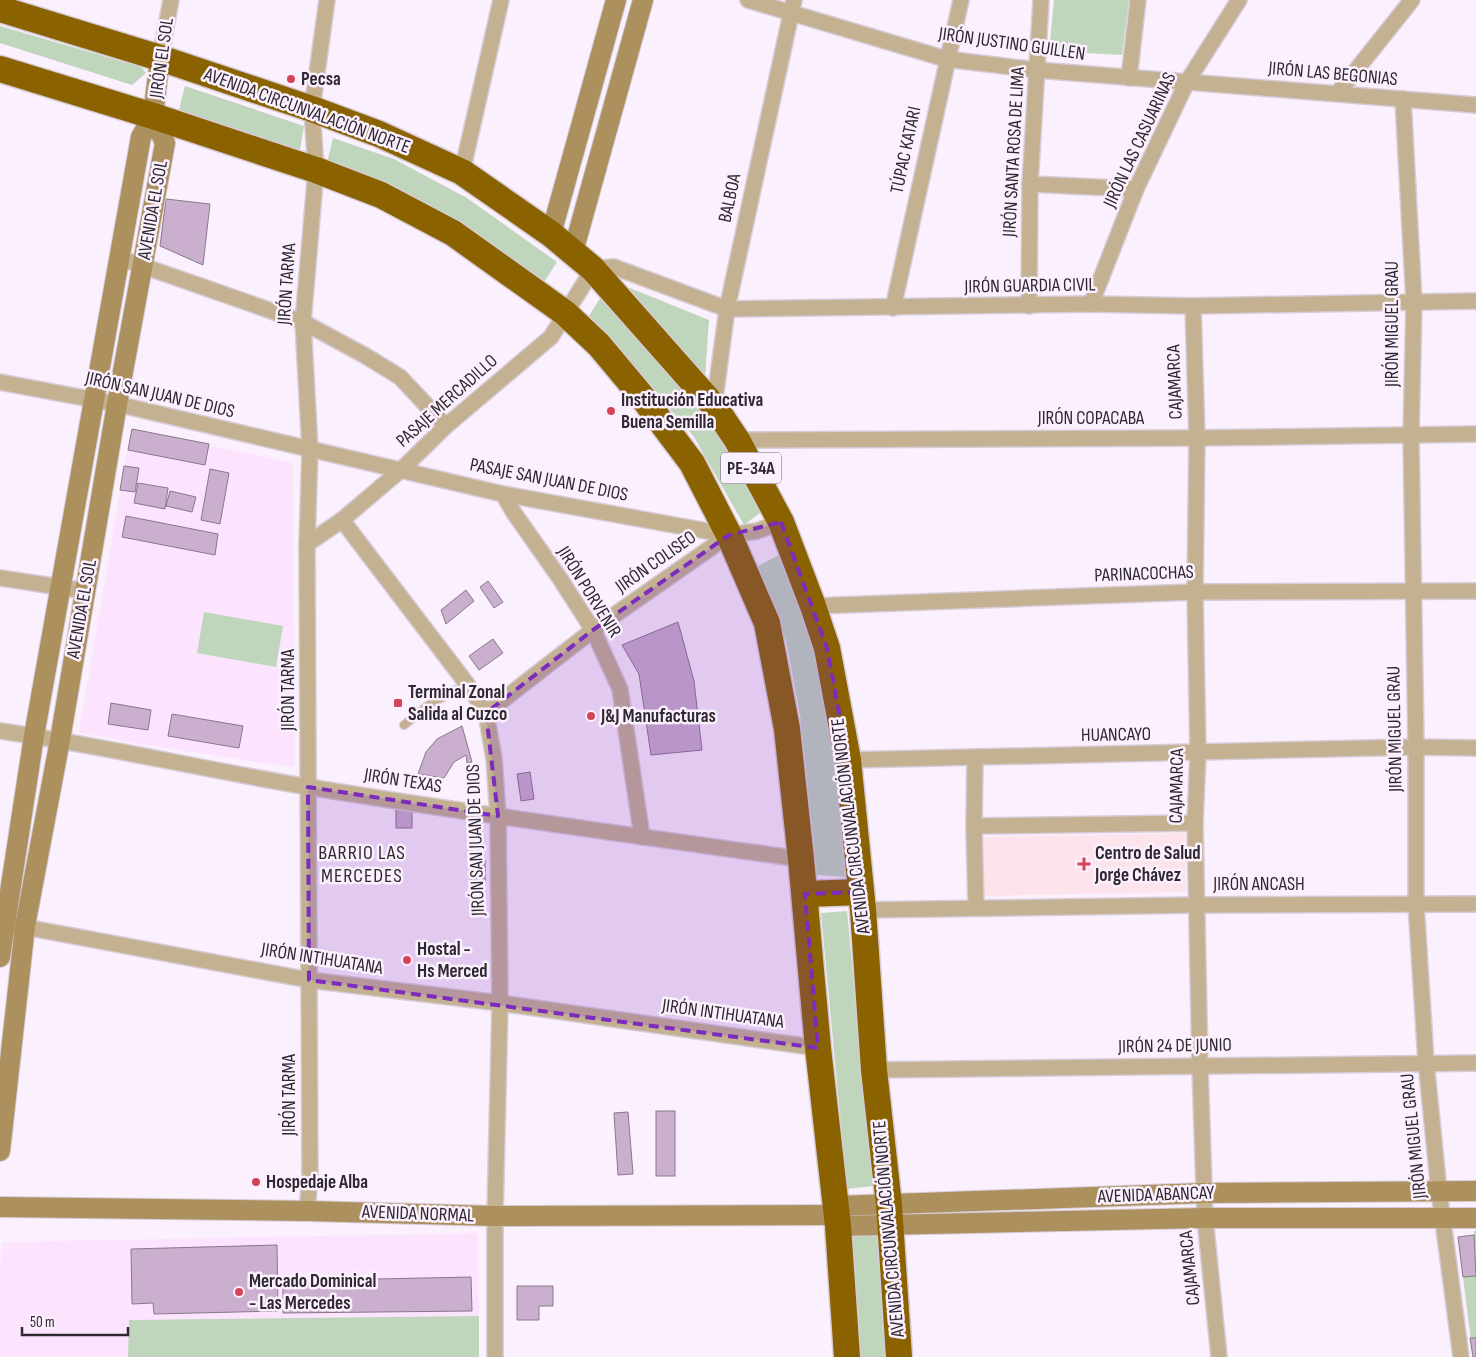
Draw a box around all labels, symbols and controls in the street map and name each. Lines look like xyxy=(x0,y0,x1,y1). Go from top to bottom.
street label: JIRÓN EL SOL xyxy=(145,16,179,101)
street label: JIRÓN JUSTINO GUILLEN xyxy=(936,22,1087,66)
street label: JIRÓN LAS BEGONIAS xyxy=(1266,57,1399,91)
street label: AVENIDA CIRCUNVALACIÓN NORTE xyxy=(200,63,413,159)
street label: JIRÓN SANTA ROSA DE LIMA xyxy=(998,66,1030,239)
place label: Pecsa xyxy=(301,68,341,91)
street label: JIRÓN LAS CASUARINAS xyxy=(1098,69,1181,212)
marker: Pecsa xyxy=(285,73,297,85)
street label: TÚPAC KATARI xyxy=(886,104,926,196)
street label: AVENIDA EL SOL xyxy=(133,159,173,262)
street label: BALBOA xyxy=(714,171,747,225)
street label: JIRÓN TARMA xyxy=(273,242,301,327)
street label: JIRÓN MIGUEL GRAU xyxy=(1381,261,1404,388)
street label: JIRÓN GUARDIA CIVIL xyxy=(963,273,1096,299)
street label: CAJAMARCA xyxy=(1162,343,1188,420)
street label: PASAJE MERCADILLO xyxy=(392,350,502,452)
street label: JIRÓN SAN JUAN DE DIOS xyxy=(82,366,237,423)
place label: Institución Educativa Buena Semilla xyxy=(621,389,763,434)
marker: Institución Educativa Buena Semilla xyxy=(605,405,617,417)
street label: JIRÓN COPACABA xyxy=(1037,407,1145,430)
road number: PE-34A xyxy=(721,452,781,483)
street label: PASAJE SAN JUAN DE DIOS xyxy=(468,453,630,507)
street label: JIRÓN COLISEO xyxy=(611,526,701,599)
street label: JIRÓN PORVENIR xyxy=(551,541,626,642)
street label: AVENIDA EL SOL xyxy=(62,558,102,661)
street label: PARINACOCHAS xyxy=(1094,561,1194,587)
street label: JIRÓN TARMA xyxy=(277,648,300,732)
street label: JIRÓN MIGUEL GRAU xyxy=(1382,666,1408,793)
place label: Terminal Zonal Salida al Cuzco xyxy=(408,681,507,726)
marker: Terminal Zonal Salida al Cuzco xyxy=(392,697,404,709)
place label: J&J Manufacturas xyxy=(600,705,716,728)
marker: J&J Manufacturas xyxy=(585,710,597,722)
street label: AVENIDA CIRCUNVALACIÓN NORTE xyxy=(826,717,876,936)
street label: HUANCAYO xyxy=(1081,723,1151,747)
street label: CAJAMARCA xyxy=(1165,747,1189,824)
street label: JIRÓN TEXAS xyxy=(361,763,444,798)
street label: JIRÓN SAN JUAN DE DIOS xyxy=(462,764,490,917)
district label: BARRIO LAS MERCEDES xyxy=(318,841,406,888)
place label: Centro de Salud Jorge Chávez xyxy=(1094,842,1201,887)
marker: Centro de Salud Jorge Chávez xyxy=(1077,857,1091,871)
street label: JIRÓN ANCASH xyxy=(1212,873,1305,896)
street label: JIRÓN INTIHUATANA xyxy=(259,938,385,980)
place label: Hostal - Hs Merced xyxy=(417,938,488,983)
marker: Hostal - Hs Merced xyxy=(401,954,413,966)
street label: JIRÓN INTIHUATANA xyxy=(660,994,786,1034)
street label: JIRÓN 24 DE JUNIO xyxy=(1117,1034,1232,1059)
street label: JIRÓN TARMA xyxy=(278,1053,301,1137)
street label: JIRÓN MIGUEL GRAU xyxy=(1396,1072,1432,1201)
street label: AVENIDA CIRCUNVALACIÓN NORTE xyxy=(868,1120,910,1339)
place label: Hospedaje Alba xyxy=(266,1171,368,1194)
marker: Hospedaje Alba xyxy=(250,1176,262,1188)
street label: AVENIDA ABANCAY xyxy=(1096,1181,1215,1209)
street label: AVENIDA NORMAL xyxy=(361,1201,474,1227)
street label: CAJAMARCA xyxy=(1175,1229,1205,1307)
place label: Mercado Dominical - Las Mercedes xyxy=(249,1270,376,1315)
marker: Mercado Dominical - Las Mercedes xyxy=(233,1286,245,1298)
scale bar xyxy=(22,1304,129,1336)
text: 50 m xyxy=(30,1313,55,1332)

